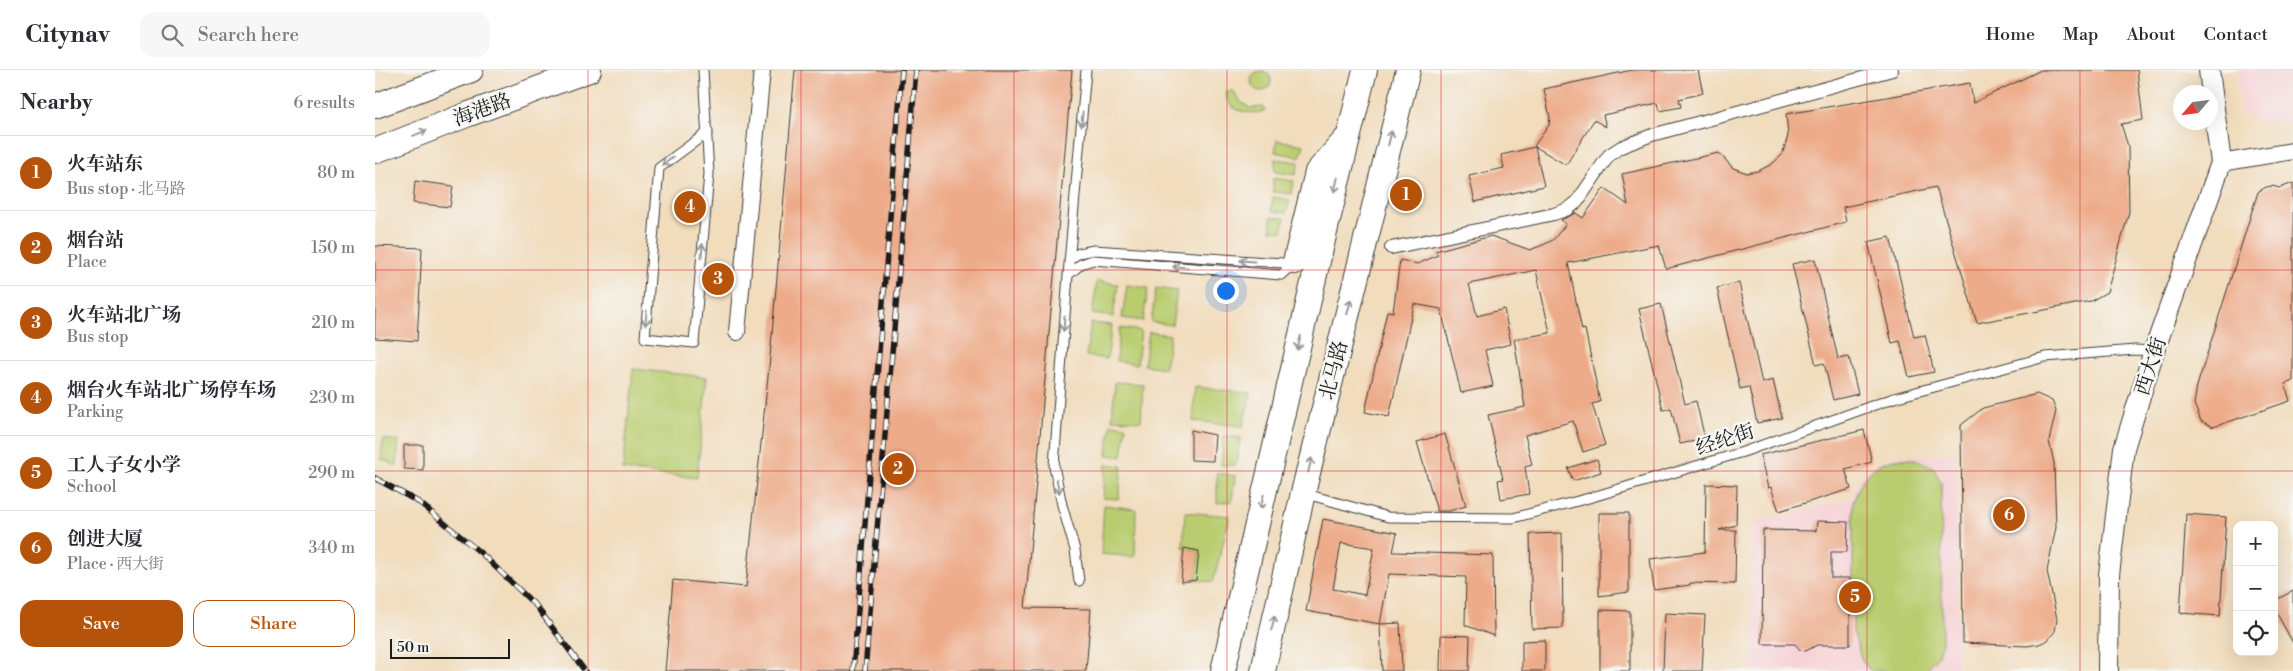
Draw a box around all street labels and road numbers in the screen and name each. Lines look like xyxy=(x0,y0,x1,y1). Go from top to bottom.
street label: 海港路 xyxy=(450,88,515,132)
street label: 西大街 xyxy=(2130,334,2173,399)
street label: 北马路 xyxy=(1315,338,1354,402)
street label: 经纶街 xyxy=(1693,419,1758,462)

